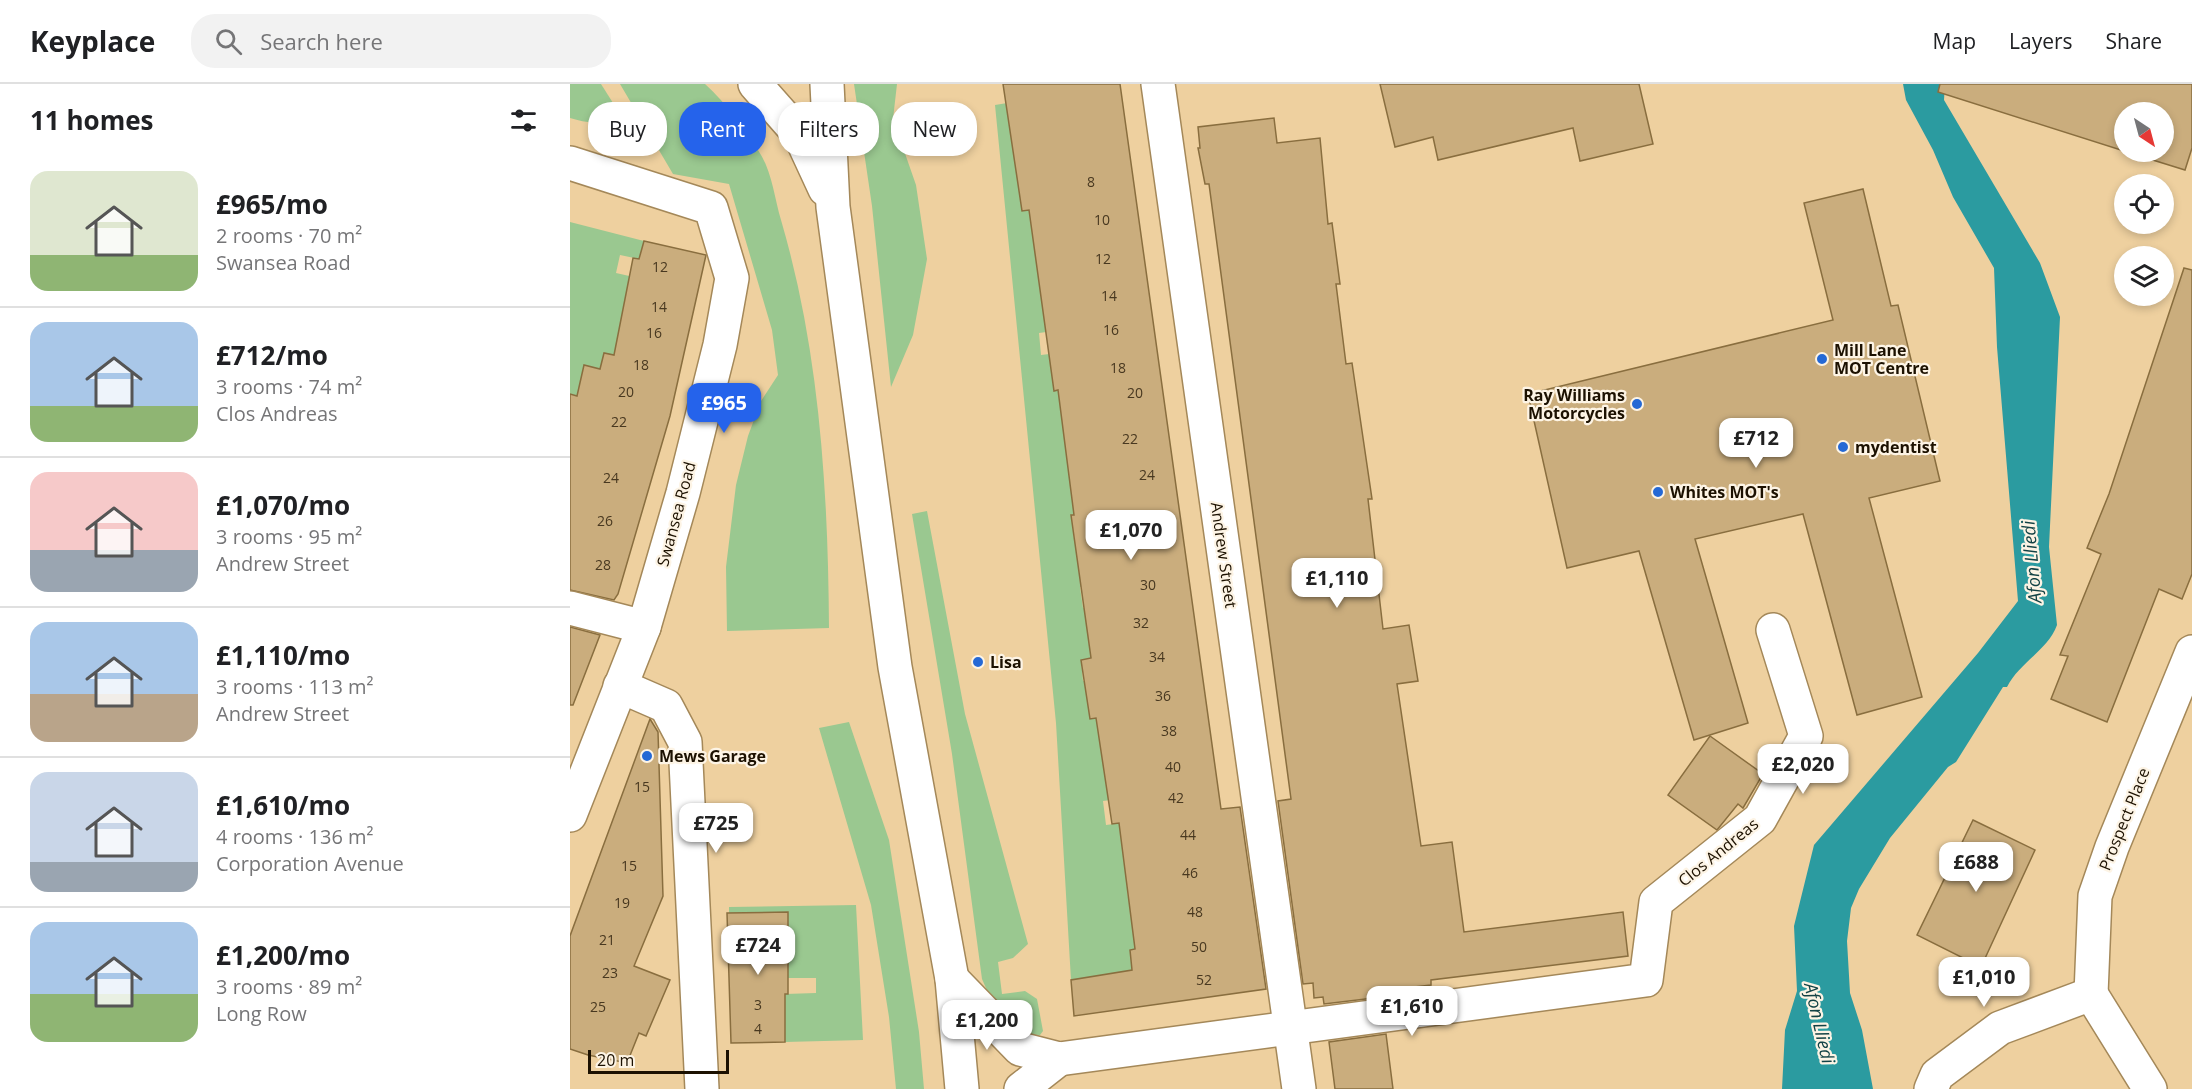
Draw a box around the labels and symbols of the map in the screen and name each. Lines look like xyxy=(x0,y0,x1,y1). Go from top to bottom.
north arrow xyxy=(2114,102,2174,162)
house number: 8 xyxy=(1087,172,1095,191)
house number: 10 xyxy=(1094,210,1110,229)
house number: 12 xyxy=(1095,249,1111,268)
house number: 12 xyxy=(652,257,668,276)
house number: 14 xyxy=(1101,286,1117,305)
house number: 14 xyxy=(651,297,667,316)
house number: 16 xyxy=(1103,320,1119,339)
house number: 16 xyxy=(646,323,662,342)
place label: Mill Lane MOT Centre xyxy=(1834,339,1929,379)
marker: Mill Lane MOT Centre xyxy=(1815,352,1829,366)
house number: 18 xyxy=(633,355,649,374)
house number: 18 xyxy=(1110,358,1126,377)
house number: 20 xyxy=(618,382,634,401)
pin: £965 xyxy=(688,383,760,434)
house number: 20 xyxy=(1127,383,1143,402)
place label: Ray Williams Motorcycles xyxy=(1523,384,1625,424)
marker: Ray Williams Motorcycles xyxy=(1630,397,1644,411)
house number: 22 xyxy=(611,412,627,431)
pin: £712 xyxy=(1720,418,1792,469)
house number: 22 xyxy=(1122,429,1138,448)
place label: mydentist xyxy=(1855,436,1937,458)
marker: mydentist xyxy=(1836,440,1850,454)
street label: Swansea Road xyxy=(651,459,701,569)
house number: 24 xyxy=(1139,465,1155,484)
house number: 24 xyxy=(603,468,619,487)
place label: Whites MOT's xyxy=(1670,481,1779,503)
marker: Whites MOT's xyxy=(1651,485,1665,499)
street label: Andrew Street xyxy=(1206,501,1242,610)
pin: £1,070 xyxy=(1082,510,1180,561)
house number: 26 xyxy=(597,511,613,530)
water label: Afon Lliedi xyxy=(2015,519,2047,606)
house number: 28 xyxy=(595,555,611,574)
pin: £1,110 xyxy=(1288,558,1386,609)
house number: 30 xyxy=(1140,575,1156,594)
house number: 32 xyxy=(1133,613,1149,632)
house number: 34 xyxy=(1149,647,1165,666)
place label: Lisa xyxy=(990,651,1022,673)
marker: Lisa xyxy=(971,655,985,669)
house number: 36 xyxy=(1155,686,1171,705)
house number: 38 xyxy=(1161,721,1177,740)
pin: £2,020 xyxy=(1754,744,1852,795)
place label: Mews Garage xyxy=(659,745,766,767)
marker: Mews Garage xyxy=(640,749,654,763)
house number: 40 xyxy=(1165,757,1181,776)
street label: Prospect Place xyxy=(2093,764,2155,874)
house number: 15 xyxy=(634,777,650,796)
house number: 42 xyxy=(1168,788,1184,807)
pin: £725 xyxy=(680,803,752,854)
street label: Clos Andreas xyxy=(1673,813,1763,891)
house number: 44 xyxy=(1180,825,1196,844)
pin: £688 xyxy=(1940,842,2012,893)
house number: 15 xyxy=(621,856,637,875)
house number: 46 xyxy=(1182,863,1198,882)
house number: 19 xyxy=(614,893,630,912)
house number: 48 xyxy=(1187,902,1203,921)
pin: £724 xyxy=(722,925,794,976)
house number: 21 xyxy=(599,930,615,949)
house number: 50 xyxy=(1191,937,1207,956)
pin: £1,010 xyxy=(1935,957,2033,1008)
house number: 23 xyxy=(602,963,618,982)
house number: 52 xyxy=(1196,970,1212,989)
water label: Afon Lliedi xyxy=(1799,978,1841,1066)
pin: £1,610 xyxy=(1363,986,1461,1037)
house number: 3 xyxy=(754,995,762,1014)
house number: 25 xyxy=(590,997,606,1016)
pin: £1,200 xyxy=(938,1000,1036,1051)
house number: 4 xyxy=(754,1019,762,1038)
scale bar xyxy=(588,1047,729,1074)

